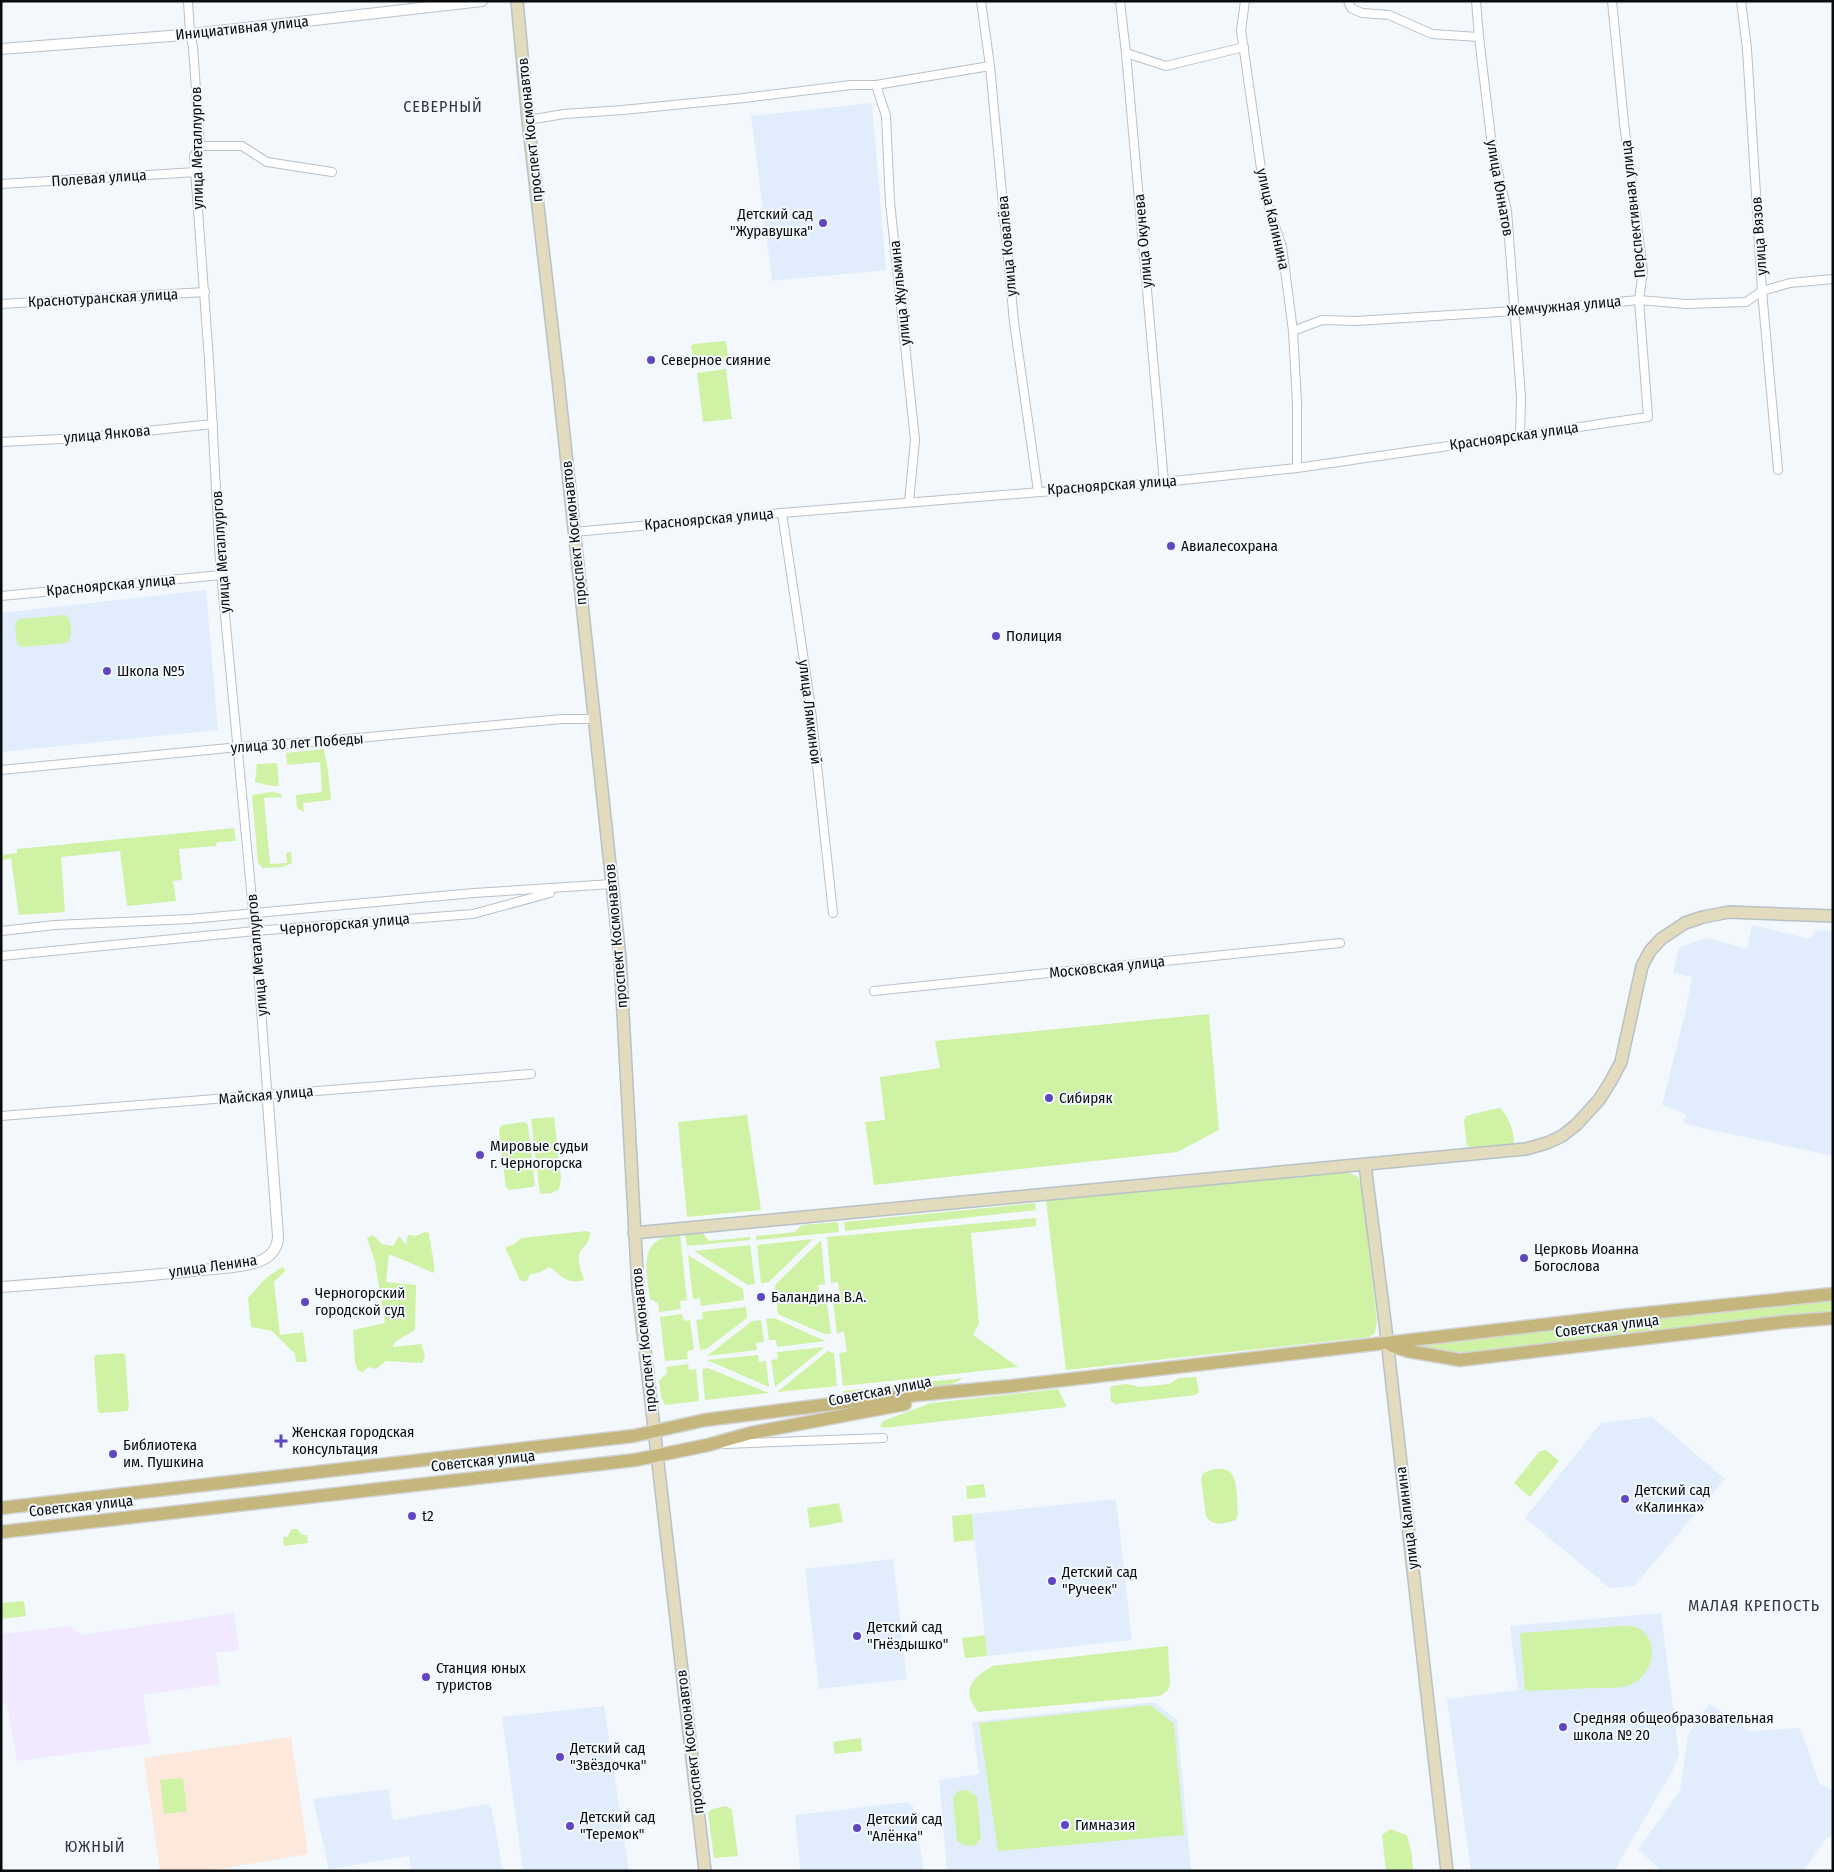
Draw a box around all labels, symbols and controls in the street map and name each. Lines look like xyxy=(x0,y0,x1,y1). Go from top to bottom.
street label: Инициативная улица xyxy=(175,12,309,44)
street label: проспект Космонавтов xyxy=(513,57,547,203)
street label: улица Металлургов xyxy=(187,87,207,209)
district label: СЕВЕРНЫЙ xyxy=(403,97,483,116)
street label: улица Юннатов xyxy=(1483,138,1517,238)
street label: Перспективная улица xyxy=(1617,139,1649,279)
street label: Полевая улица xyxy=(51,166,147,190)
street label: улица Калинина xyxy=(1253,167,1293,271)
street label: улица Окунева xyxy=(1130,193,1156,289)
street label: улица Ковалёва xyxy=(994,195,1020,297)
street label: улица Вязов xyxy=(1747,196,1771,276)
place label: Детский сад "Журавушка" xyxy=(730,205,813,240)
marker: Детский сад "Журавушка" xyxy=(817,217,829,229)
street label: улица Жульмина xyxy=(886,239,914,347)
street label: Краснотуранская улица xyxy=(27,285,179,311)
street label: Жемчужная улица xyxy=(1506,292,1622,320)
place label: Северное сияние xyxy=(661,351,771,369)
marker: Северное сияние xyxy=(645,354,657,366)
street label: Красноярская улица xyxy=(1448,418,1580,454)
street label: улица Янкова xyxy=(63,421,151,447)
street label: проспект Космонавтов xyxy=(557,460,591,606)
street label: Красноярская улица xyxy=(1047,471,1177,499)
street label: улица Металлургов xyxy=(208,490,234,614)
street label: Красноярская улица xyxy=(644,504,774,534)
place label: Авиалесохрана xyxy=(1181,537,1278,555)
marker: Авиалесохрана xyxy=(1165,540,1177,552)
street label: Красноярская улица xyxy=(46,570,176,600)
place label: Полиция xyxy=(1006,627,1062,645)
marker: Полиция xyxy=(990,630,1002,642)
street label: улица Лямкиной xyxy=(795,659,825,765)
place label: Школа №5 xyxy=(117,662,185,680)
marker: Школа №5 xyxy=(101,665,113,677)
street label: улица 30 лет Победы xyxy=(230,729,364,757)
street label: проспект Космонавтов xyxy=(601,863,631,1009)
street label: улица Металлургов xyxy=(243,893,271,1017)
street label: Черногорская улица xyxy=(280,909,410,939)
street label: Московская улица xyxy=(1048,952,1166,982)
street label: Майская улица xyxy=(218,1082,314,1108)
place label: Сибиряк xyxy=(1059,1089,1113,1107)
marker: Сибиряк xyxy=(1043,1092,1055,1104)
place label: Мировые судьи г. Черногорска xyxy=(490,1137,589,1172)
marker: Мировые судьи г. Черногорска xyxy=(474,1149,486,1161)
place label: Церковь Иоанна Богослова xyxy=(1534,1240,1639,1275)
street label: улица Ленина xyxy=(168,1251,258,1281)
marker: Церковь Иоанна Богослова xyxy=(1518,1252,1530,1264)
street label: проспект Космонавтов xyxy=(627,1267,661,1413)
place label: Черногорский городской суд xyxy=(315,1284,405,1319)
place label: Баландина В.А. xyxy=(771,1288,866,1306)
marker: Баландина В.А. xyxy=(755,1291,767,1303)
marker: Черногорский городской суд xyxy=(299,1296,311,1308)
street label: Советская улица xyxy=(1554,1311,1660,1341)
street label: Советская улица xyxy=(827,1372,933,1410)
place label: Женская городская консультация xyxy=(292,1423,414,1458)
marker: Женская городская консультация xyxy=(274,1434,288,1448)
place label: Библиотека им. Пушкина xyxy=(123,1436,204,1471)
street label: Советская улица xyxy=(430,1447,536,1475)
marker: Библиотека им. Пушкина xyxy=(107,1448,119,1460)
street label: улица Калинина xyxy=(1392,1466,1422,1570)
place label: Детский сад «Калинка» xyxy=(1634,1481,1710,1516)
street label: Советская улица xyxy=(28,1492,134,1520)
marker: Детский сад «Калинка» xyxy=(1619,1493,1631,1505)
place label: t2 xyxy=(422,1507,434,1525)
marker: t2 xyxy=(406,1510,418,1522)
place label: Детский сад "Ручеек" xyxy=(1061,1563,1137,1598)
marker: Детский сад "Ручеек" xyxy=(1046,1575,1058,1587)
district label: МАЛАЯ КРЕПОСТЬ xyxy=(1688,1596,1820,1615)
place label: Детский сад "Гнёздышко" xyxy=(866,1618,949,1653)
marker: Детский сад "Гнёздышко" xyxy=(851,1630,863,1642)
place label: Станция юных туристов xyxy=(436,1659,526,1694)
street label: проспект Космонавтов xyxy=(672,1669,708,1815)
marker: Станция юных туристов xyxy=(420,1671,432,1683)
place label: Средняя общеобразовательная школа № 20 xyxy=(1573,1709,1774,1744)
marker: Средняя общеобразовательная школа № 20 xyxy=(1557,1721,1569,1733)
place label: Детский сад "Звёздочка" xyxy=(569,1739,646,1774)
marker: Детский сад "Звёздочка" xyxy=(554,1751,566,1763)
place label: Детский сад "Теремок" xyxy=(579,1808,655,1843)
place label: Детский сад "Алёнка" xyxy=(866,1810,942,1845)
place label: Гимназия xyxy=(1075,1816,1135,1834)
marker: Гимназия xyxy=(1059,1819,1071,1831)
marker: Детский сад "Теремок" xyxy=(564,1820,576,1832)
marker: Детский сад "Алёнка" xyxy=(851,1822,863,1834)
district label: ЮЖНЫЙ xyxy=(65,1837,125,1856)

